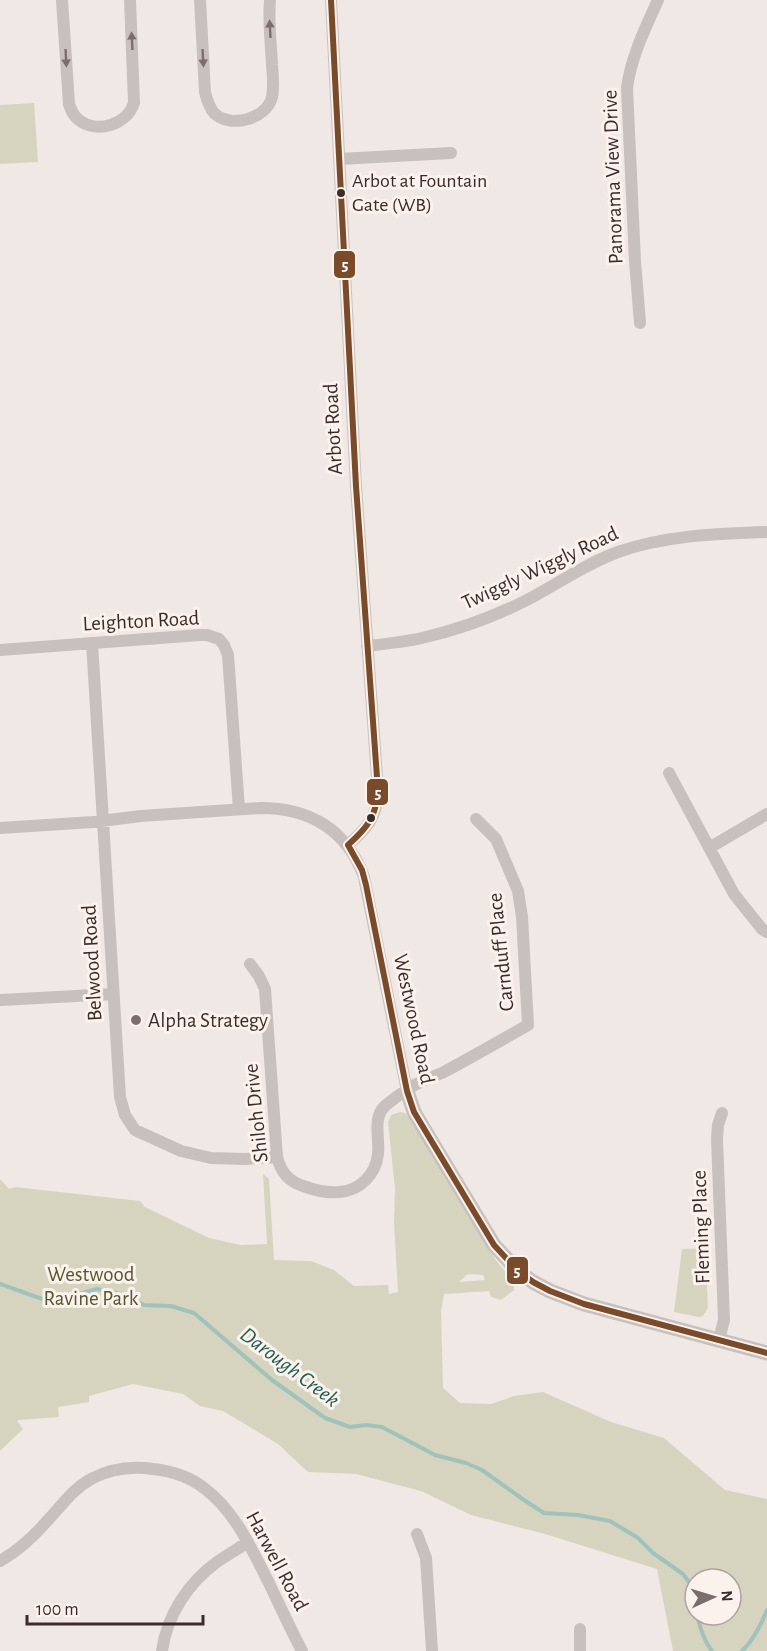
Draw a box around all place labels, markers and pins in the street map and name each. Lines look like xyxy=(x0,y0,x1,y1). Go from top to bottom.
place label: Arbot at Fountain Gate (WB) xyxy=(352,171,487,215)
marker: Arbot at Fountain Gate (WB) xyxy=(335,187,347,199)
unlabelled marker xyxy=(365,812,377,824)
place label: Alpha Strategy xyxy=(148,1010,268,1031)
marker: Alpha Strategy xyxy=(129,1013,143,1027)

